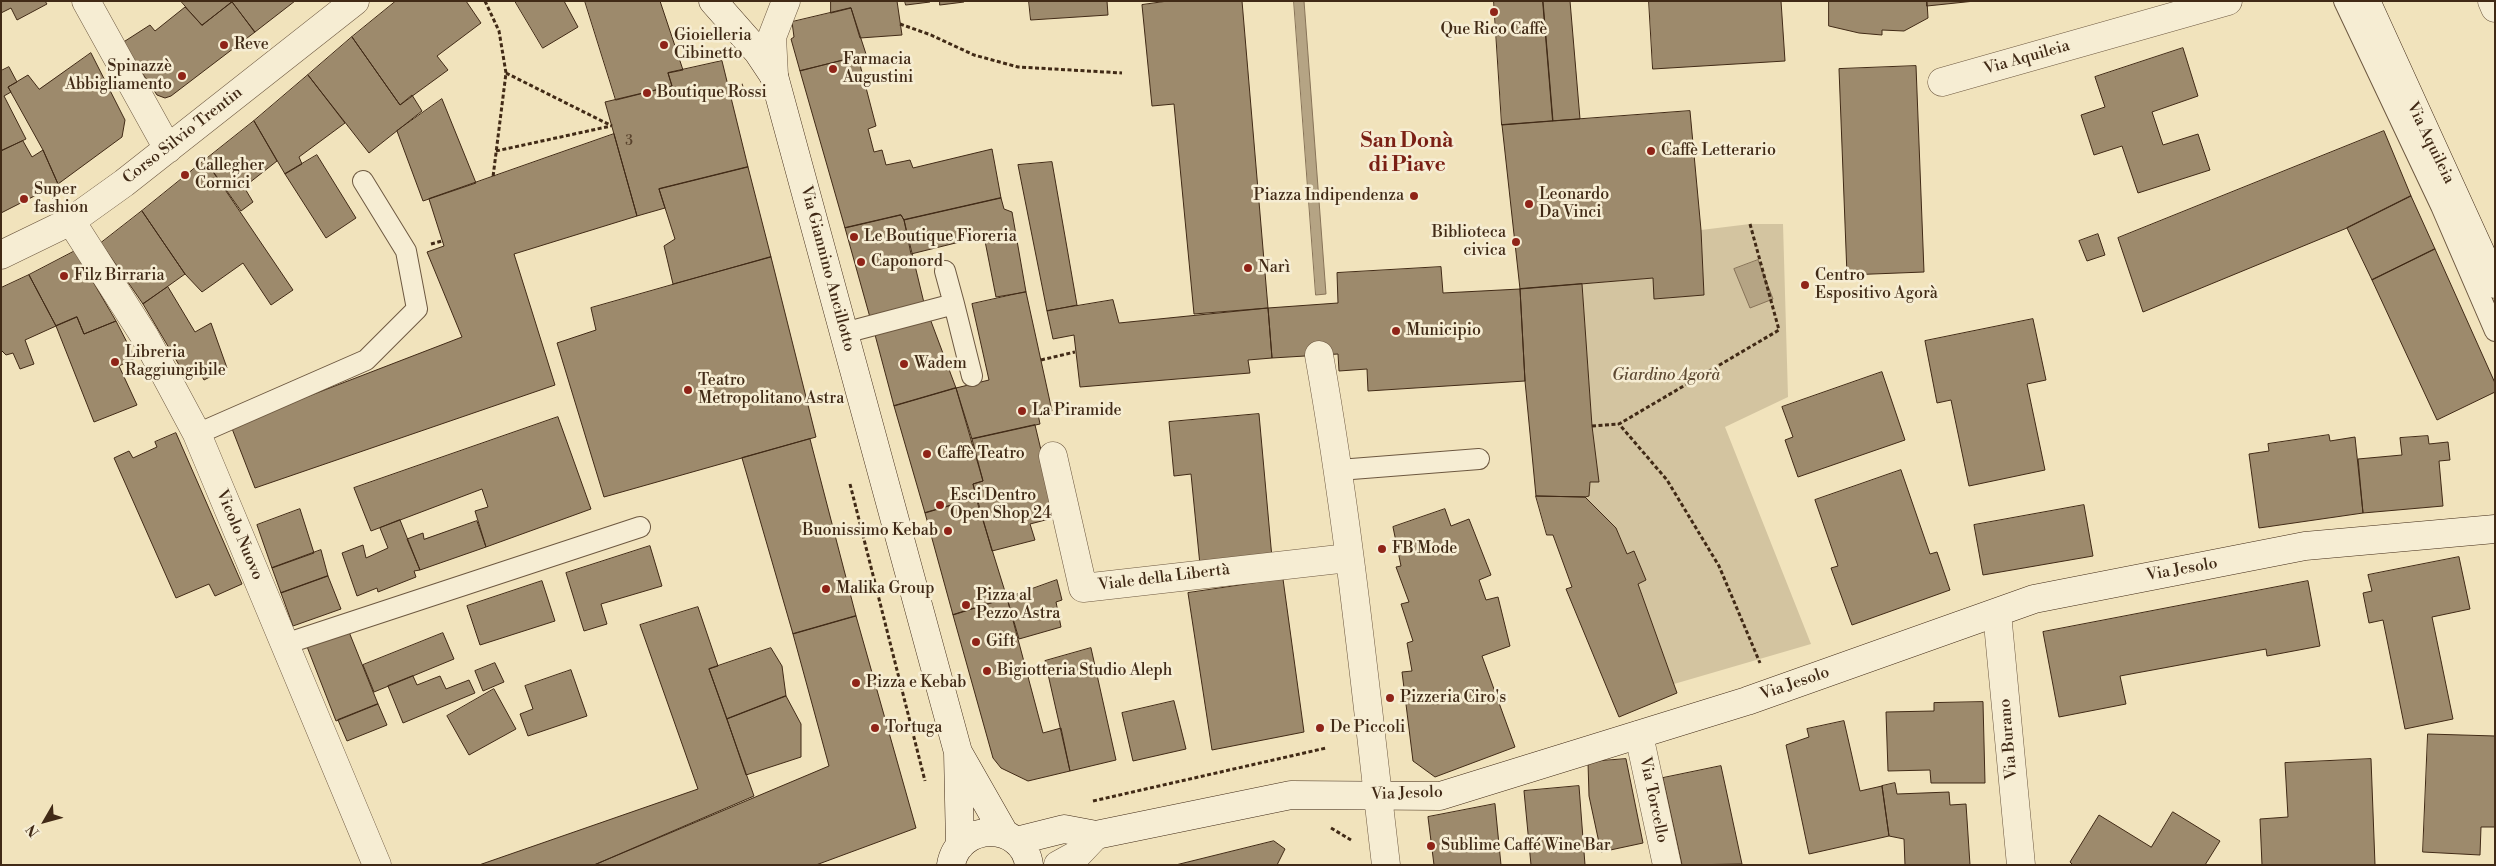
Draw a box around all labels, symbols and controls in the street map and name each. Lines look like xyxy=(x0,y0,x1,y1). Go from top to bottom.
marker: Que Rico Caffè xyxy=(1488,6,1500,18)
place label: Que Rico Caffè xyxy=(1441,20,1547,40)
place label: Gioielleria Cibinetto xyxy=(674,26,752,64)
place label: Reve xyxy=(234,35,269,55)
street label: Via Aquileia xyxy=(1982,37,2072,79)
marker: Reve xyxy=(218,39,230,51)
marker: Gioielleria Cibinetto xyxy=(658,39,670,51)
place label: Farmacia Augustini xyxy=(843,50,913,88)
place label: Spinazzè Abbigliamento xyxy=(65,57,172,95)
marker: Farmacia Augustini xyxy=(827,63,839,75)
marker: Spinazzè Abbigliamento xyxy=(176,70,188,82)
street label: Corso Silvio Trentin xyxy=(119,83,247,189)
place label: Boutique Rossi xyxy=(657,83,767,103)
marker: Boutique Rossi xyxy=(641,87,653,99)
street label: Via Aquileia xyxy=(2402,99,2458,187)
district label: San Donà di Piave xyxy=(1361,129,1453,179)
house number: 3 xyxy=(625,134,633,150)
place label: Caffè Letterario xyxy=(1661,141,1776,161)
marker: Caffè Letterario xyxy=(1645,145,1657,157)
place label: Callegher Cornici xyxy=(195,156,264,194)
marker: Callegher Cornici xyxy=(179,169,191,181)
place label: Super fashion xyxy=(34,180,88,218)
street label: Via Giannino Ancillotto xyxy=(796,184,858,354)
place label: Leonardo Da Vinci xyxy=(1539,185,1609,223)
place label: Piazza Indipendenza xyxy=(1254,186,1404,206)
marker: Piazza Indipendenza xyxy=(1408,190,1420,202)
marker: Super fashion xyxy=(18,193,30,205)
marker: Leonardo Da Vinci xyxy=(1523,198,1535,210)
place label: Biblioteca civica xyxy=(1432,223,1506,261)
place label: Le Boutique Fioreria xyxy=(864,227,1017,247)
marker: Le Boutique Fioreria xyxy=(848,231,860,243)
marker: Biblioteca civica xyxy=(1510,236,1522,248)
place label: Caponord xyxy=(871,252,943,272)
marker: Caponord xyxy=(855,256,867,268)
place label: Narì xyxy=(1258,258,1290,278)
marker: Narì xyxy=(1242,262,1254,274)
place label: Filz Birraria xyxy=(74,266,165,286)
place label: Centro Espositivo Agorà xyxy=(1815,266,1938,304)
marker: Filz Birraria xyxy=(58,270,70,282)
marker: Centro Espositivo Agorà xyxy=(1799,279,1811,291)
place label: Municipio xyxy=(1406,321,1481,341)
marker: Municipio xyxy=(1390,325,1402,337)
place label: Libreria Raggiungibile xyxy=(125,343,226,381)
place label: Wadem xyxy=(914,354,967,374)
marker: Libreria Raggiungibile xyxy=(109,356,121,368)
marker: Wadem xyxy=(898,358,910,370)
park label: Giardino Agorà xyxy=(1612,366,1720,386)
place label: Teatro Metropolitano Astra xyxy=(698,371,844,409)
marker: Teatro Metropolitano Astra xyxy=(682,384,694,396)
place label: La Piramide xyxy=(1032,401,1122,421)
marker: La Piramide xyxy=(1016,405,1028,417)
place label: Caffè Teatro xyxy=(937,444,1025,464)
marker: Caffè Teatro xyxy=(921,448,933,460)
place label: Esci Dentro Open Shop 24 xyxy=(950,486,1052,524)
street label: Vicolo Nuovo xyxy=(211,487,267,583)
marker: Esci Dentro Open Shop 24 xyxy=(934,499,946,511)
place label: Buonissimo Kebab xyxy=(802,521,938,541)
marker: Buonissimo Kebab xyxy=(942,525,954,537)
place label: FB Mode xyxy=(1392,539,1457,559)
marker: FB Mode xyxy=(1376,543,1388,555)
street label: Via Jesolo xyxy=(2145,554,2219,586)
street label: Viale della Libertà xyxy=(1097,560,1231,596)
place label: Malika Group xyxy=(836,579,934,599)
marker: Malika Group xyxy=(820,583,832,595)
place label: Pizza al Pezzo Astra xyxy=(976,586,1060,624)
marker: Pizza al Pezzo Astra xyxy=(960,599,972,611)
place label: Gift xyxy=(986,632,1015,652)
marker: Gift xyxy=(970,636,982,648)
place label: Bigiotteria Studio Aleph xyxy=(997,661,1172,681)
street label: Via Jesolo xyxy=(1758,663,1832,705)
marker: Bigiotteria Studio Aleph xyxy=(981,665,993,677)
place label: Pizza e Kebab xyxy=(866,673,966,693)
marker: Pizza e Kebab xyxy=(850,677,862,689)
place label: Pizzeria Ciro's xyxy=(1400,688,1506,708)
marker: Pizzeria Ciro's xyxy=(1384,692,1396,704)
street label: Via Burano xyxy=(1996,698,2022,780)
place label: Tortuga xyxy=(885,718,942,738)
place label: De Piccoli xyxy=(1330,718,1405,738)
marker: Tortuga xyxy=(869,722,881,734)
marker: De Piccoli xyxy=(1314,722,1326,734)
street label: Via Torcello xyxy=(1635,755,1671,845)
street label: Via Jesolo xyxy=(1371,783,1443,805)
north arrow xyxy=(20,796,70,846)
text: N xyxy=(23,820,44,840)
place label: Sublime Caffé Wine Bar xyxy=(1441,836,1611,856)
marker: Sublime Caffé Wine Bar xyxy=(1425,840,1437,852)

